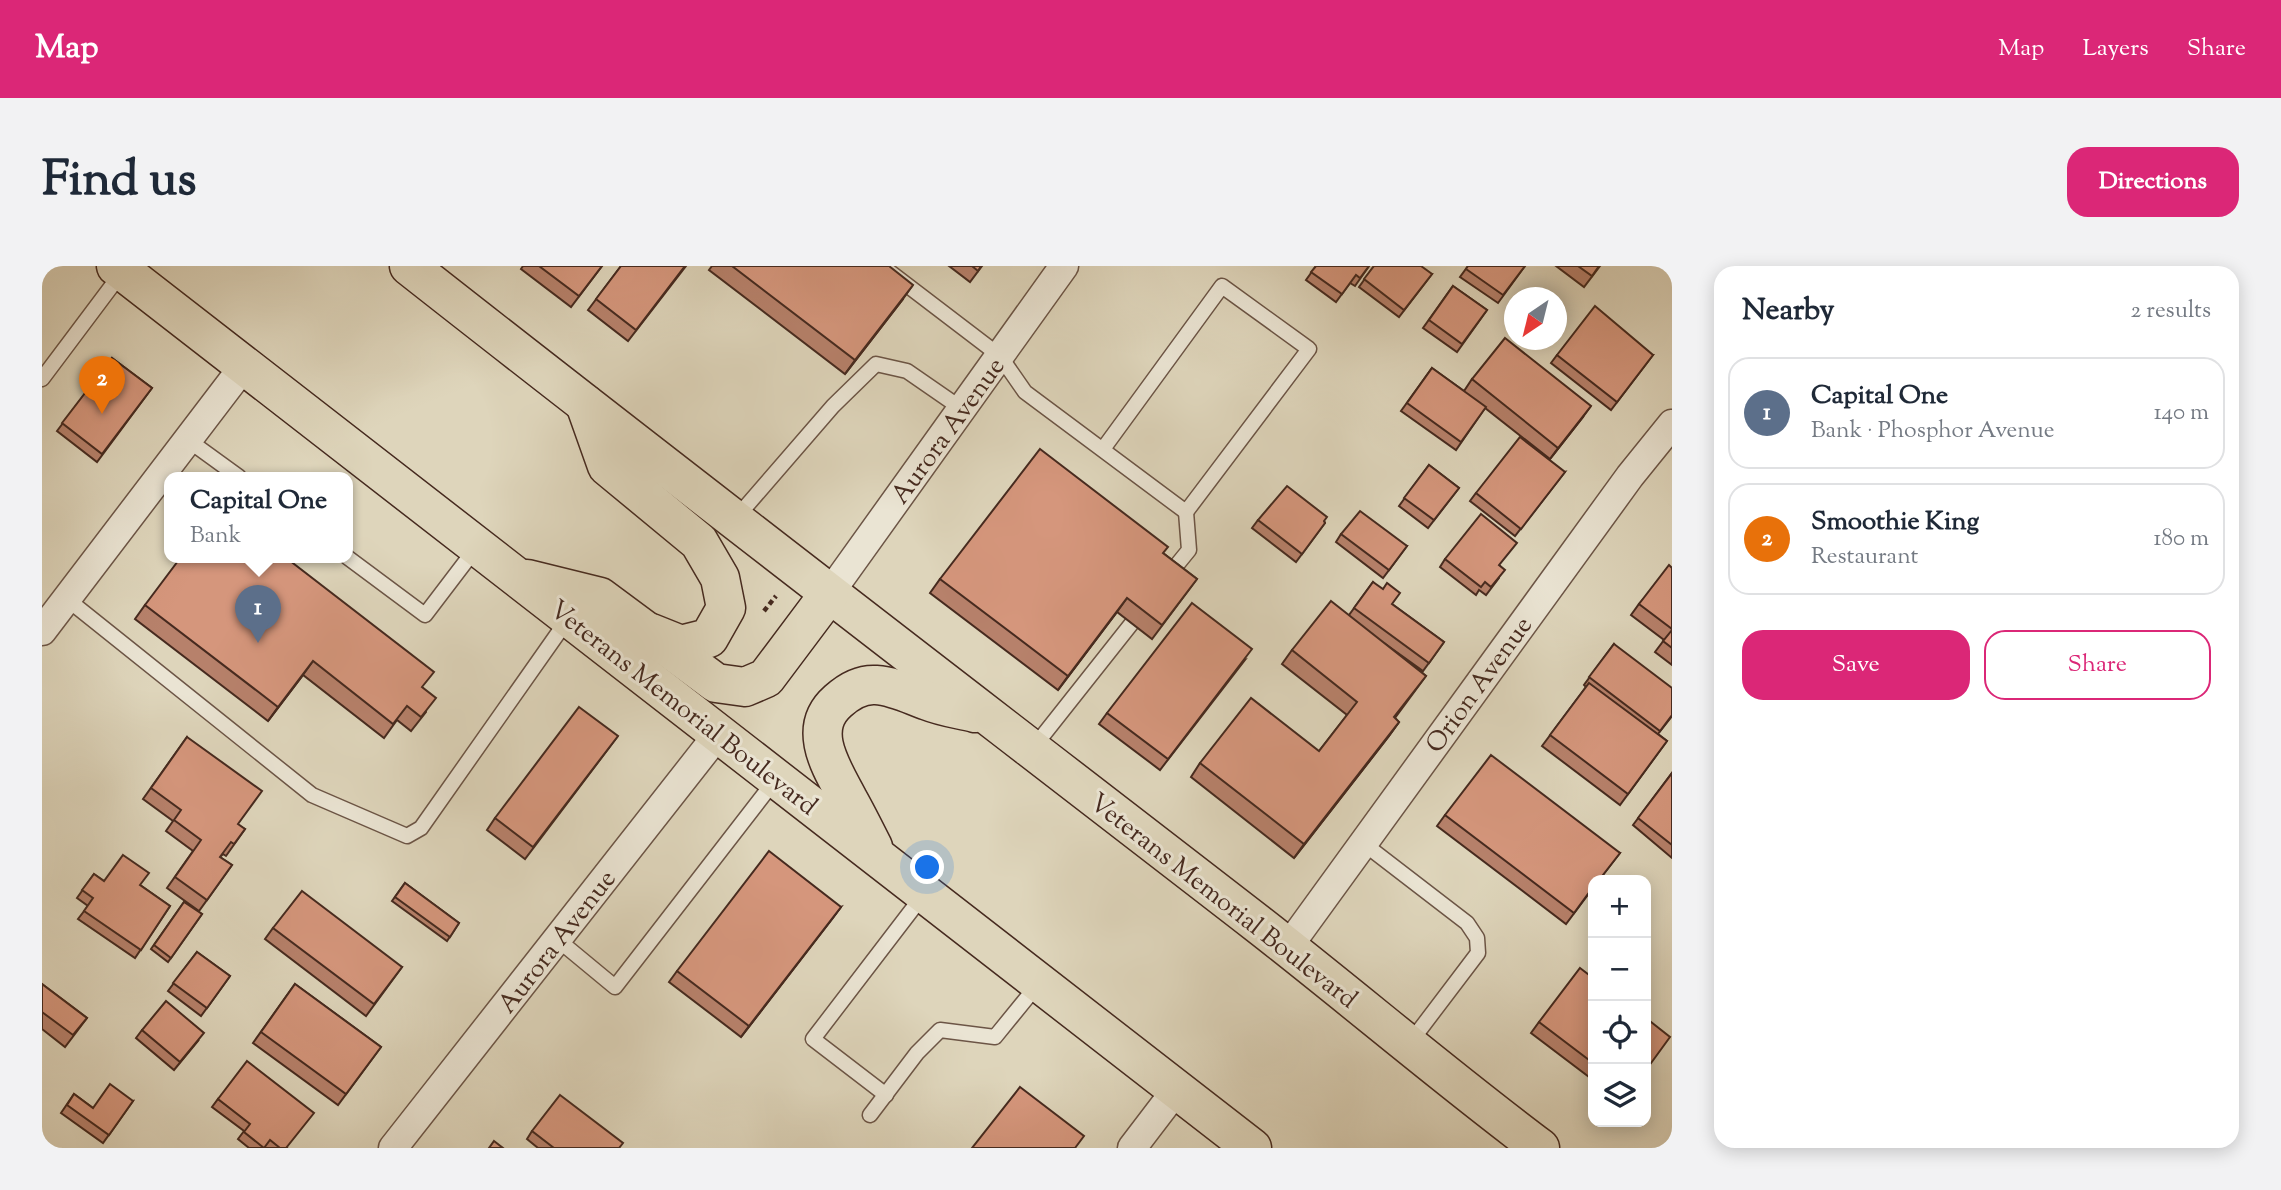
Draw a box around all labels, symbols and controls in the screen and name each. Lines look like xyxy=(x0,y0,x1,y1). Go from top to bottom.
text: Map xyxy=(35,25,99,73)
text: Map xyxy=(1998,32,2044,66)
text: Layers xyxy=(2082,32,2149,66)
text: Share xyxy=(2187,32,2246,66)
text: Find us xyxy=(42,147,196,217)
button: Directions xyxy=(2067,147,2239,217)
north arrow xyxy=(1504,287,1567,350)
text: Nearby xyxy=(1742,290,1834,333)
text: 2 results xyxy=(2131,295,2211,328)
street label: Aurora Avenue xyxy=(883,350,1015,512)
pin: 2 xyxy=(79,356,125,414)
text: Capital One xyxy=(1811,378,1948,415)
text: 1 xyxy=(1763,397,1771,430)
text: 140 m xyxy=(2154,397,2209,430)
text: Bank · Phosphor Avenue xyxy=(1811,415,2055,448)
popup xyxy=(164,472,353,563)
text: Capital One xyxy=(190,483,327,520)
text: Smoothie King xyxy=(1811,504,1979,541)
text: Bank xyxy=(190,520,241,553)
text: 2 xyxy=(1762,523,1772,556)
text: 180 m xyxy=(2154,523,2209,556)
text: Restaurant xyxy=(1811,541,1918,574)
pin: 1 xyxy=(235,585,281,643)
street label: Veterans Memorial Boulevard xyxy=(541,592,825,826)
street label: Orion Avenue xyxy=(1418,609,1542,762)
button: Save xyxy=(1742,630,1970,700)
button: Share xyxy=(1984,630,2211,700)
street label: Veterans Memorial Boulevard xyxy=(1081,785,1365,1019)
your location xyxy=(910,850,944,884)
street label: Aurora Avenue xyxy=(490,863,626,1022)
map controls xyxy=(1588,875,1651,1127)
button: + xyxy=(1588,875,1651,938)
button: − xyxy=(1588,938,1651,1001)
button: locate xyxy=(1588,1001,1651,1064)
button: layers xyxy=(1588,1064,1651,1127)

